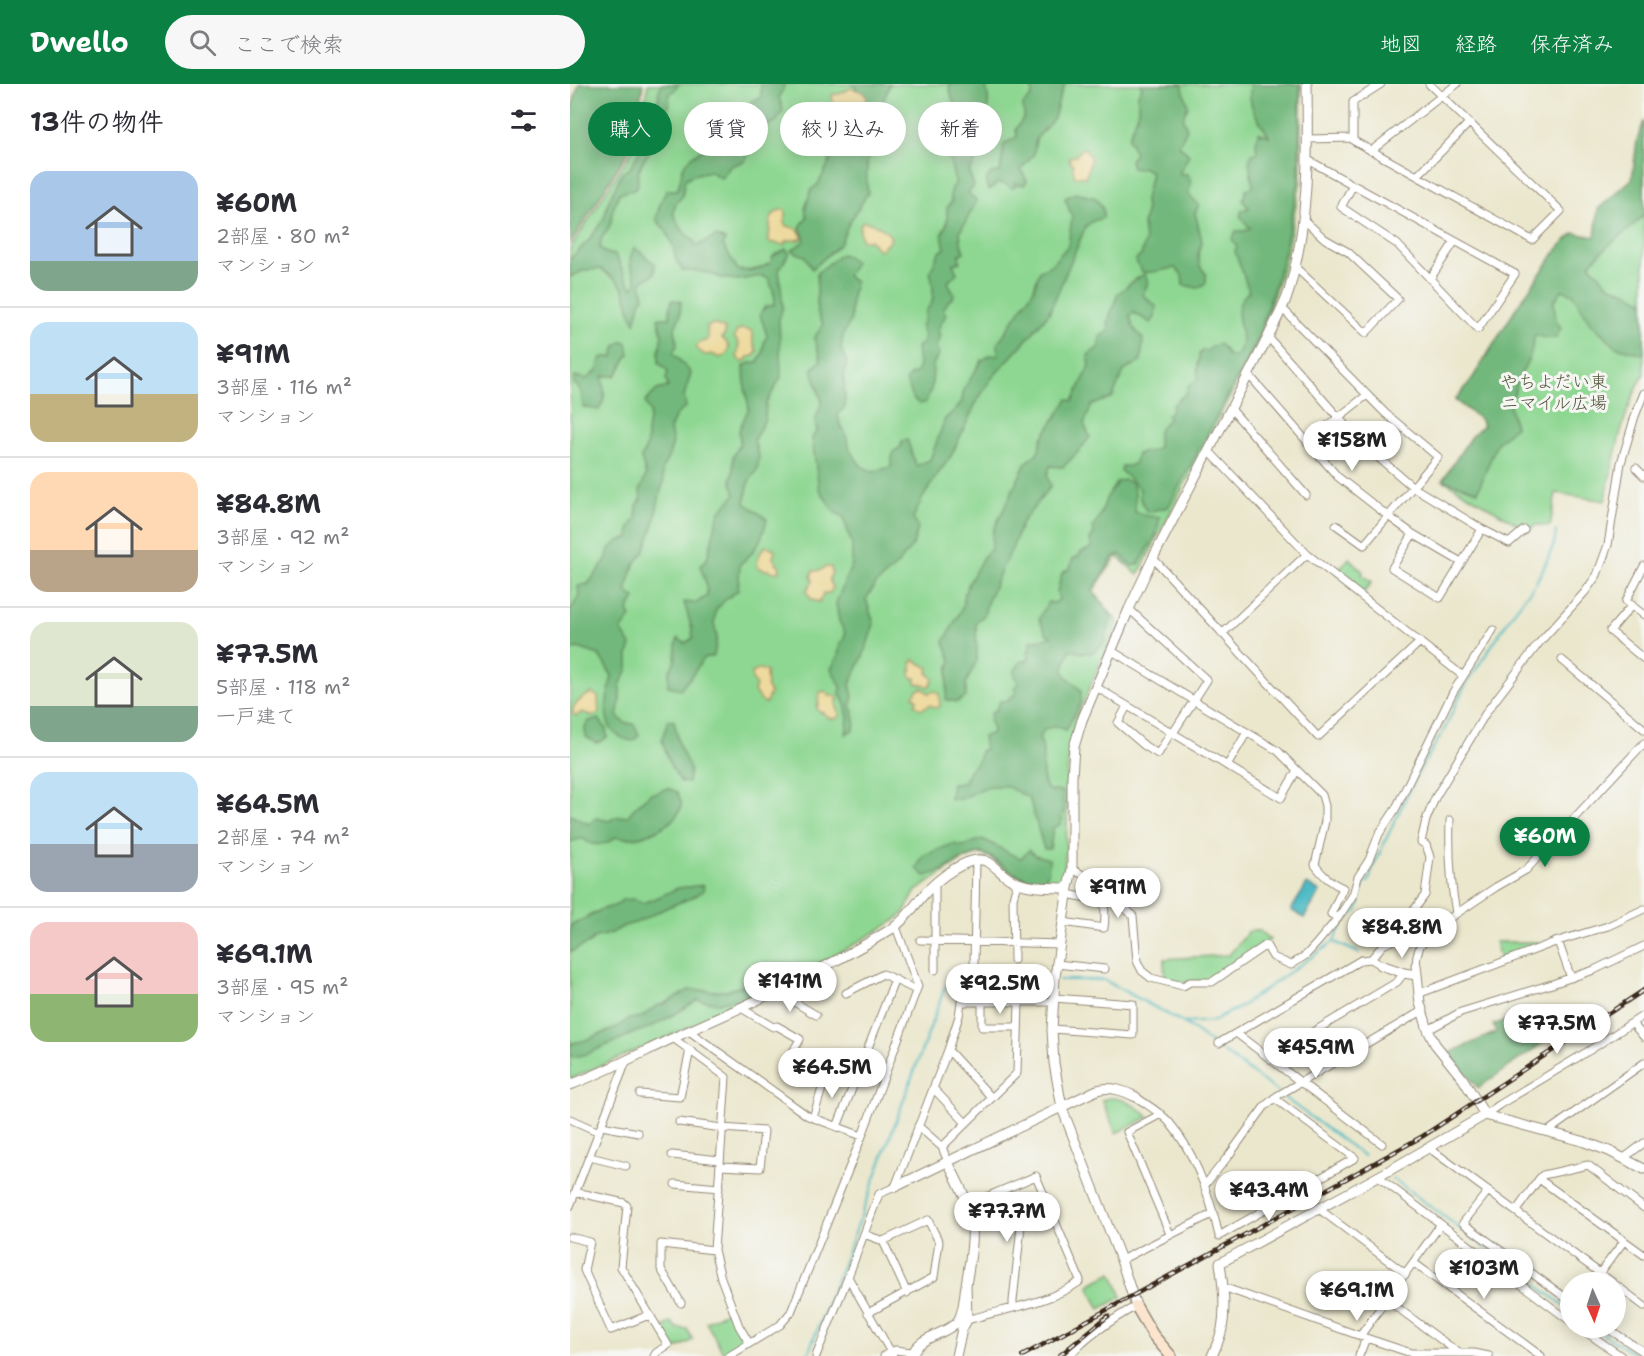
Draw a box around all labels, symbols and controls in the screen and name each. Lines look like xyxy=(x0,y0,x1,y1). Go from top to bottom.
search box xyxy=(165,15,585,69)
text: Dwello xyxy=(30,23,129,61)
icon: search xyxy=(186,26,219,59)
text: ここで検索 xyxy=(234,30,344,59)
text: 地図 xyxy=(1380,30,1422,58)
text: 経路 xyxy=(1455,30,1497,58)
text: 保存済み xyxy=(1530,30,1614,58)
chip: 購入 xyxy=(588,102,672,156)
chip: 賃貸 xyxy=(684,102,768,156)
chip: 絞り込み xyxy=(780,102,906,156)
chip: 新着 xyxy=(918,102,1002,156)
text: 13件の物件 xyxy=(30,104,164,139)
icon: filters xyxy=(507,104,540,137)
text: ¥60M xyxy=(216,185,297,220)
icon: home xyxy=(78,195,150,267)
text: 2部屋 · 80 m² xyxy=(216,223,350,249)
text: マンション xyxy=(216,252,315,278)
text: ¥91M xyxy=(216,336,290,371)
icon: home xyxy=(78,346,150,418)
park label: やちよだい東 ニマイル広場 xyxy=(1500,370,1608,415)
text: 3部屋 · 116 m² xyxy=(216,374,352,400)
text: マンション xyxy=(216,403,315,429)
pin: ¥158M xyxy=(1310,421,1394,472)
text: ¥158M xyxy=(1317,427,1387,453)
text: ¥84.8M xyxy=(216,486,321,521)
icon: home xyxy=(78,496,150,568)
text: 3部屋 · 92 m² xyxy=(216,524,350,550)
text: マンション xyxy=(216,553,315,579)
text: ¥77.5M xyxy=(216,636,318,671)
icon: home xyxy=(78,646,150,718)
text: 5部屋 · 118 m² xyxy=(216,674,351,700)
text: 一戸建て xyxy=(216,703,296,729)
text: ¥64.5M xyxy=(216,786,320,821)
icon: home xyxy=(78,796,150,868)
pin: ¥60M xyxy=(1509,817,1581,868)
text: ¥60M xyxy=(1514,823,1576,849)
text: 2部屋 · 74 m² xyxy=(216,824,350,850)
text: マンション xyxy=(216,853,315,879)
pin: ¥91M xyxy=(1082,868,1154,919)
text: ¥91M xyxy=(1089,874,1147,900)
pin: ¥84.8M xyxy=(1353,908,1451,959)
text: ¥84.8M xyxy=(1362,914,1442,940)
text: ¥69.1M xyxy=(216,936,313,971)
icon: home xyxy=(78,946,150,1018)
pin: ¥141M xyxy=(748,962,832,1013)
pin: ¥92.5M xyxy=(951,964,1049,1015)
text: ¥141M xyxy=(758,968,822,994)
text: ¥92.5M xyxy=(960,970,1040,996)
text: 3部屋 · 95 m² xyxy=(216,974,348,1000)
text: マンション xyxy=(216,1003,315,1029)
pin: ¥77.5M xyxy=(1508,1004,1606,1055)
text: ¥77.5M xyxy=(1518,1010,1596,1036)
pin: ¥45.9M xyxy=(1267,1028,1365,1079)
text: ¥45.9M xyxy=(1278,1034,1354,1060)
pin: ¥64.5M xyxy=(783,1048,881,1099)
text: ¥64.5M xyxy=(792,1054,872,1080)
pin: ¥43.4M xyxy=(1220,1171,1318,1222)
text: ¥43.4M xyxy=(1229,1177,1309,1203)
pin: ¥77.7M xyxy=(958,1192,1056,1243)
text: ¥77.7M xyxy=(968,1198,1046,1224)
pin: ¥103M xyxy=(1442,1249,1526,1300)
text: ¥103M xyxy=(1449,1255,1519,1281)
pin: ¥69.1M xyxy=(1308,1271,1406,1322)
north arrow xyxy=(1560,1272,1626,1338)
map controls xyxy=(1560,1272,1626,1338)
text: ¥69.1M xyxy=(1320,1277,1394,1303)

